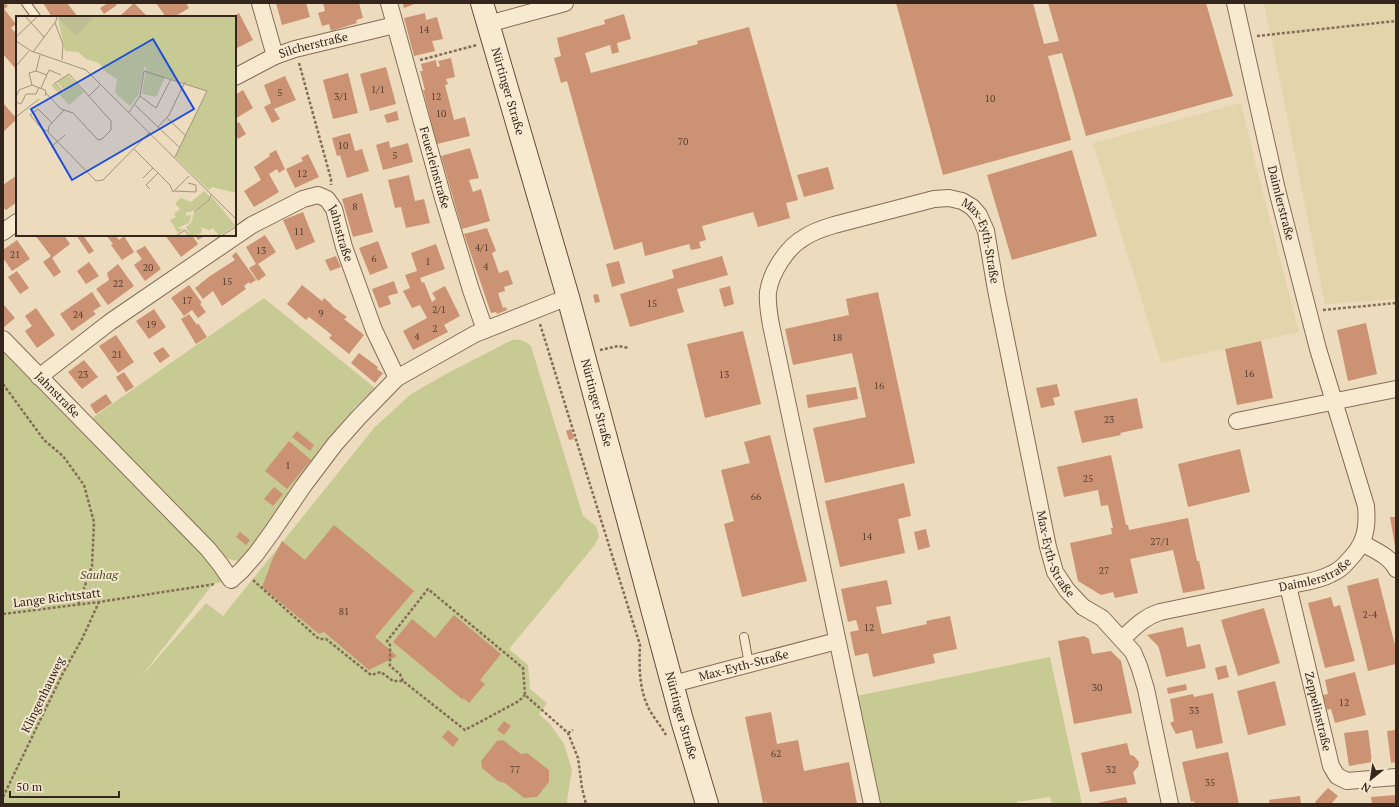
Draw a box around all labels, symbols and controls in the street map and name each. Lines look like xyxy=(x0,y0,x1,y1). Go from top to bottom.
inset map xyxy=(16,16,236,236)
house number: 14 xyxy=(419,23,430,36)
street label: Silcherstraße xyxy=(276,29,349,61)
street label: Nürtinger Straße xyxy=(488,46,528,137)
house number: 1/1 xyxy=(371,83,385,96)
house number: 5 xyxy=(277,86,283,99)
house number: 3/1 xyxy=(334,90,348,103)
house number: 12 xyxy=(431,90,441,103)
house number: 10 xyxy=(985,92,995,105)
house number: 10 xyxy=(436,107,446,120)
street label: Feuerleinstraße xyxy=(417,125,454,211)
house number: 70 xyxy=(678,135,688,148)
house number: 10 xyxy=(338,139,348,152)
house number: 5 xyxy=(392,149,398,162)
street label: Daimlerstraße xyxy=(1265,164,1298,242)
house number: 12 xyxy=(297,167,307,180)
street label: Max-Eyth-Straße xyxy=(959,194,1003,285)
house number: 8 xyxy=(352,200,358,213)
street label: Jahnstraße xyxy=(326,201,357,264)
house number: 11 xyxy=(294,225,304,238)
house number: 4/1 xyxy=(475,241,489,254)
house number: 13 xyxy=(256,244,266,257)
house number: 21 xyxy=(10,248,20,261)
house number: 6 xyxy=(371,252,377,265)
house number: 1 xyxy=(425,255,431,268)
house number: 4 xyxy=(483,260,489,273)
house number: 20 xyxy=(143,261,153,274)
house number: 15 xyxy=(222,275,232,288)
house number: 22 xyxy=(113,277,123,290)
house number: 17 xyxy=(182,294,192,307)
house number: 15 xyxy=(647,297,657,310)
house number: 2/1 xyxy=(432,303,446,316)
house number: 9 xyxy=(318,307,324,320)
house number: 24 xyxy=(73,308,84,321)
house number: 19 xyxy=(146,318,156,331)
house number: 2 xyxy=(432,322,438,335)
house number: 4 xyxy=(414,330,420,343)
house number: 18 xyxy=(832,331,842,344)
house number: 21 xyxy=(112,348,122,361)
street label: Nürtinger Straße xyxy=(578,357,616,448)
house number: 16 xyxy=(1244,367,1255,380)
street label: Jahnstraße xyxy=(32,368,84,421)
house number: 23 xyxy=(78,368,88,381)
house number: 13 xyxy=(719,368,729,381)
house number: 16 xyxy=(874,379,885,392)
house number: 23 xyxy=(1104,413,1114,426)
house number: 1 xyxy=(285,459,291,472)
house number: 25 xyxy=(1083,472,1093,485)
house number: 66 xyxy=(751,490,762,503)
street label: Max-Eyth-Straße xyxy=(1034,509,1078,600)
house number: 14 xyxy=(862,530,873,543)
house number: 27/1 xyxy=(1150,535,1170,548)
street label: Daimlerstraße xyxy=(1277,555,1354,594)
house number: 27 xyxy=(1099,564,1109,577)
park label: Sauhag xyxy=(80,567,119,582)
street label: Lange Richtstatt xyxy=(12,585,102,610)
house number: 81 xyxy=(339,605,349,618)
house number: 2-4 xyxy=(1363,608,1378,621)
house number: 12 xyxy=(864,621,874,634)
street label: Max-Eyth-Straße xyxy=(697,646,790,684)
street label: Klingenhauweg xyxy=(18,654,68,735)
street label: Nürtinger Straße xyxy=(662,670,701,761)
street label: Zeppelinstraße xyxy=(1302,670,1335,753)
house number: 30 xyxy=(1092,681,1102,694)
house number: 12 xyxy=(1339,696,1349,709)
house number: 33 xyxy=(1189,704,1199,717)
house number: 62 xyxy=(771,747,781,760)
north arrow xyxy=(1351,759,1391,799)
house number: 77 xyxy=(510,763,520,776)
house number: 32 xyxy=(1106,763,1116,776)
scale bar xyxy=(10,773,119,799)
house number: 35 xyxy=(1205,776,1215,789)
text: 50 m xyxy=(16,779,43,794)
text: N xyxy=(1358,779,1373,796)

